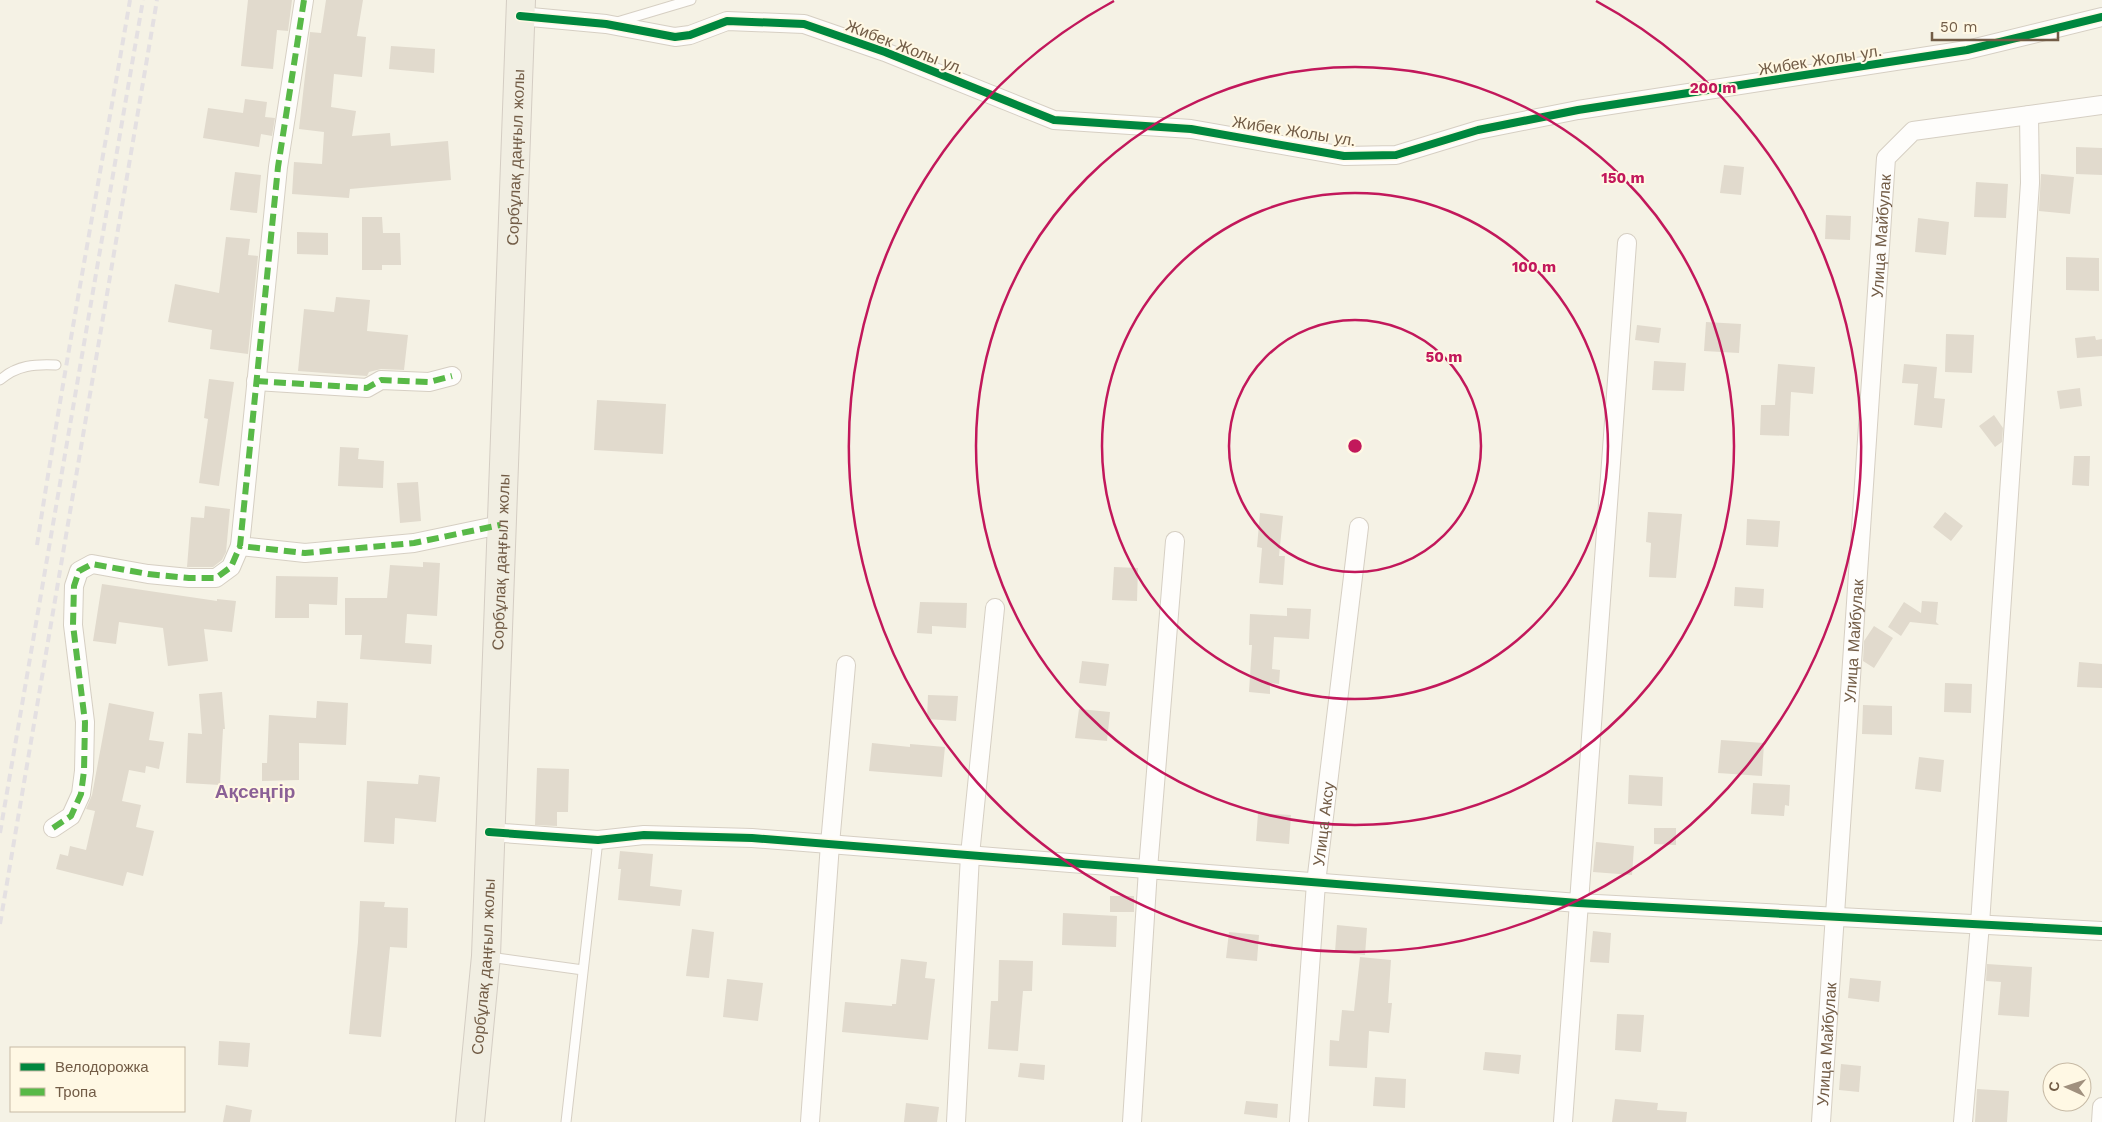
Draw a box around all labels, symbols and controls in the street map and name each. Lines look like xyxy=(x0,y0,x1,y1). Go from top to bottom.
scale bar xyxy=(1932,10,2058,42)
street label: Жибек Жолы ул. xyxy=(843,16,967,78)
text: 50 m xyxy=(1940,18,1977,36)
street label: Жибек Жолы ул. xyxy=(1757,41,1883,79)
street label: Сорбұлақ даңғыл жолы xyxy=(503,69,528,246)
text: 200 m xyxy=(1690,79,1736,97)
street label: Жибек Жолы ул. xyxy=(1231,112,1357,150)
text: 150 m xyxy=(1601,169,1645,187)
street label: Улица Майбулак xyxy=(1867,173,1894,299)
text: 100 m xyxy=(1512,258,1556,276)
text: 50 m xyxy=(1426,348,1462,366)
centre of rings xyxy=(1346,437,1364,455)
street label: Сорбұлақ даңғыл жолы xyxy=(488,473,513,651)
street label: Улица Майбулак xyxy=(1840,578,1867,704)
district label: Ақсеңгір xyxy=(215,780,295,803)
street label: Улица Аксу xyxy=(1309,781,1338,867)
street label: Сорбұлақ даңғыл жолы xyxy=(467,878,498,1056)
street label: Улица Майбулак xyxy=(1813,981,1840,1107)
legend xyxy=(10,1047,185,1112)
text: Велодорожка xyxy=(55,1058,149,1076)
north arrow xyxy=(2042,1062,2092,1112)
text: С xyxy=(2046,1081,2062,1092)
text: Тропа xyxy=(55,1083,97,1101)

